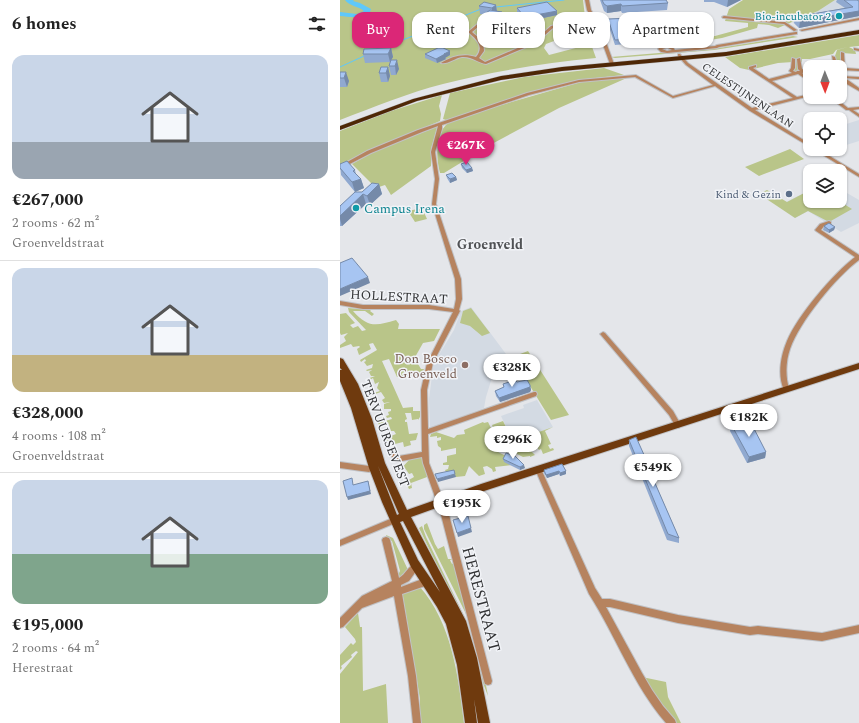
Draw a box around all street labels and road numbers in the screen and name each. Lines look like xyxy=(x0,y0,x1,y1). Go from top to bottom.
street label: CELESTIJNENLAAN xyxy=(699,58,797,133)
street label: HOLLESTRAAT xyxy=(350,284,448,310)
street label: TERVUURSEVEST xyxy=(355,377,415,490)
street label: HERESTRAAT xyxy=(455,544,507,655)

